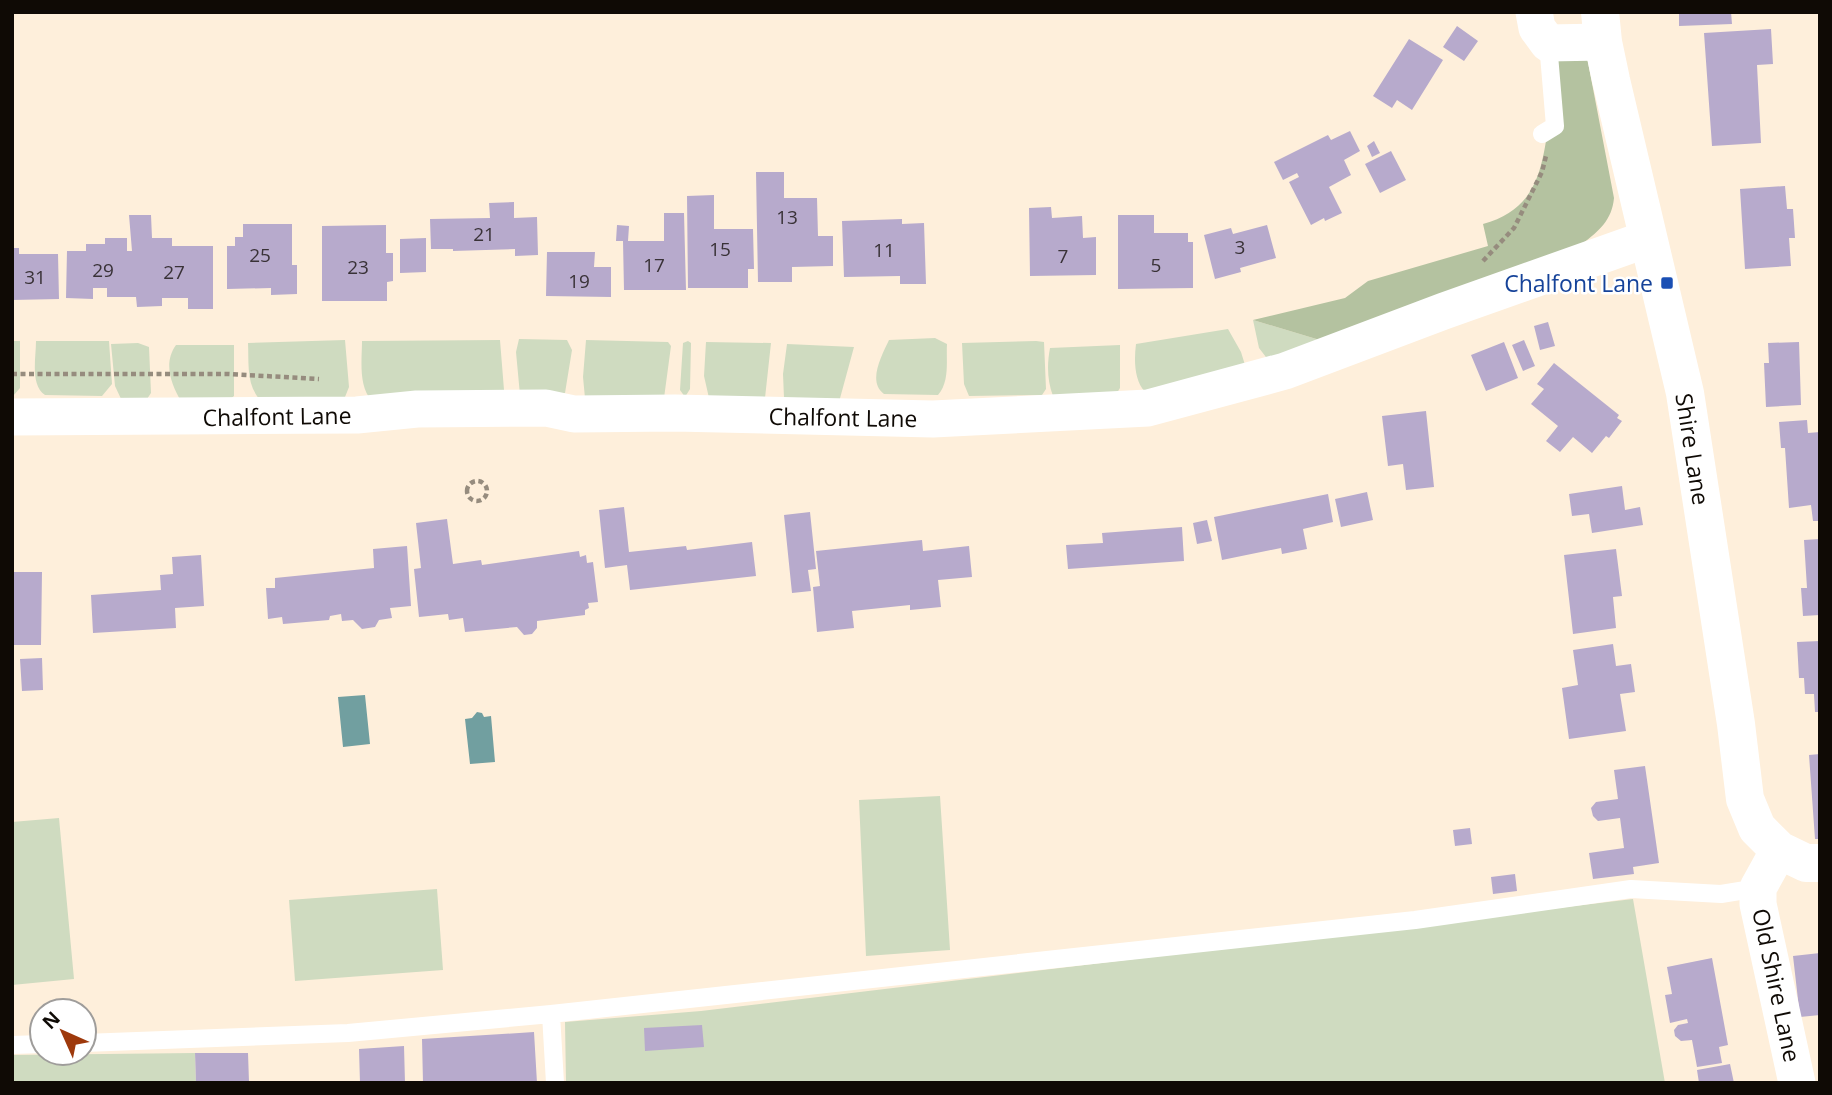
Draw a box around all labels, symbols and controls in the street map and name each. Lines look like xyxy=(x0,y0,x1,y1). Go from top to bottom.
house number: 13 xyxy=(776,204,798,230)
house number: 21 xyxy=(473,221,495,247)
house number: 3 xyxy=(1235,234,1245,260)
house number: 15 xyxy=(709,236,731,262)
house number: 11 xyxy=(873,237,895,263)
house number: 25 xyxy=(249,242,271,268)
house number: 7 xyxy=(1058,243,1068,269)
house number: 17 xyxy=(643,252,665,278)
house number: 5 xyxy=(1151,252,1161,278)
house number: 23 xyxy=(347,254,369,280)
house number: 29 xyxy=(92,257,114,283)
house number: 27 xyxy=(163,259,185,285)
house number: 31 xyxy=(24,264,46,290)
place label: Chalfont Lane xyxy=(1504,267,1653,299)
house number: 19 xyxy=(568,268,590,294)
marker: Chalfont Lane xyxy=(1659,275,1675,291)
street label: Shire Lane xyxy=(1668,391,1718,507)
street label: Chalfont Lane xyxy=(202,399,352,433)
street label: Chalfont Lane xyxy=(768,400,918,434)
street label: Old Shire Lane xyxy=(1745,905,1809,1065)
north arrow xyxy=(28,997,98,1067)
text: N xyxy=(36,1005,66,1035)

